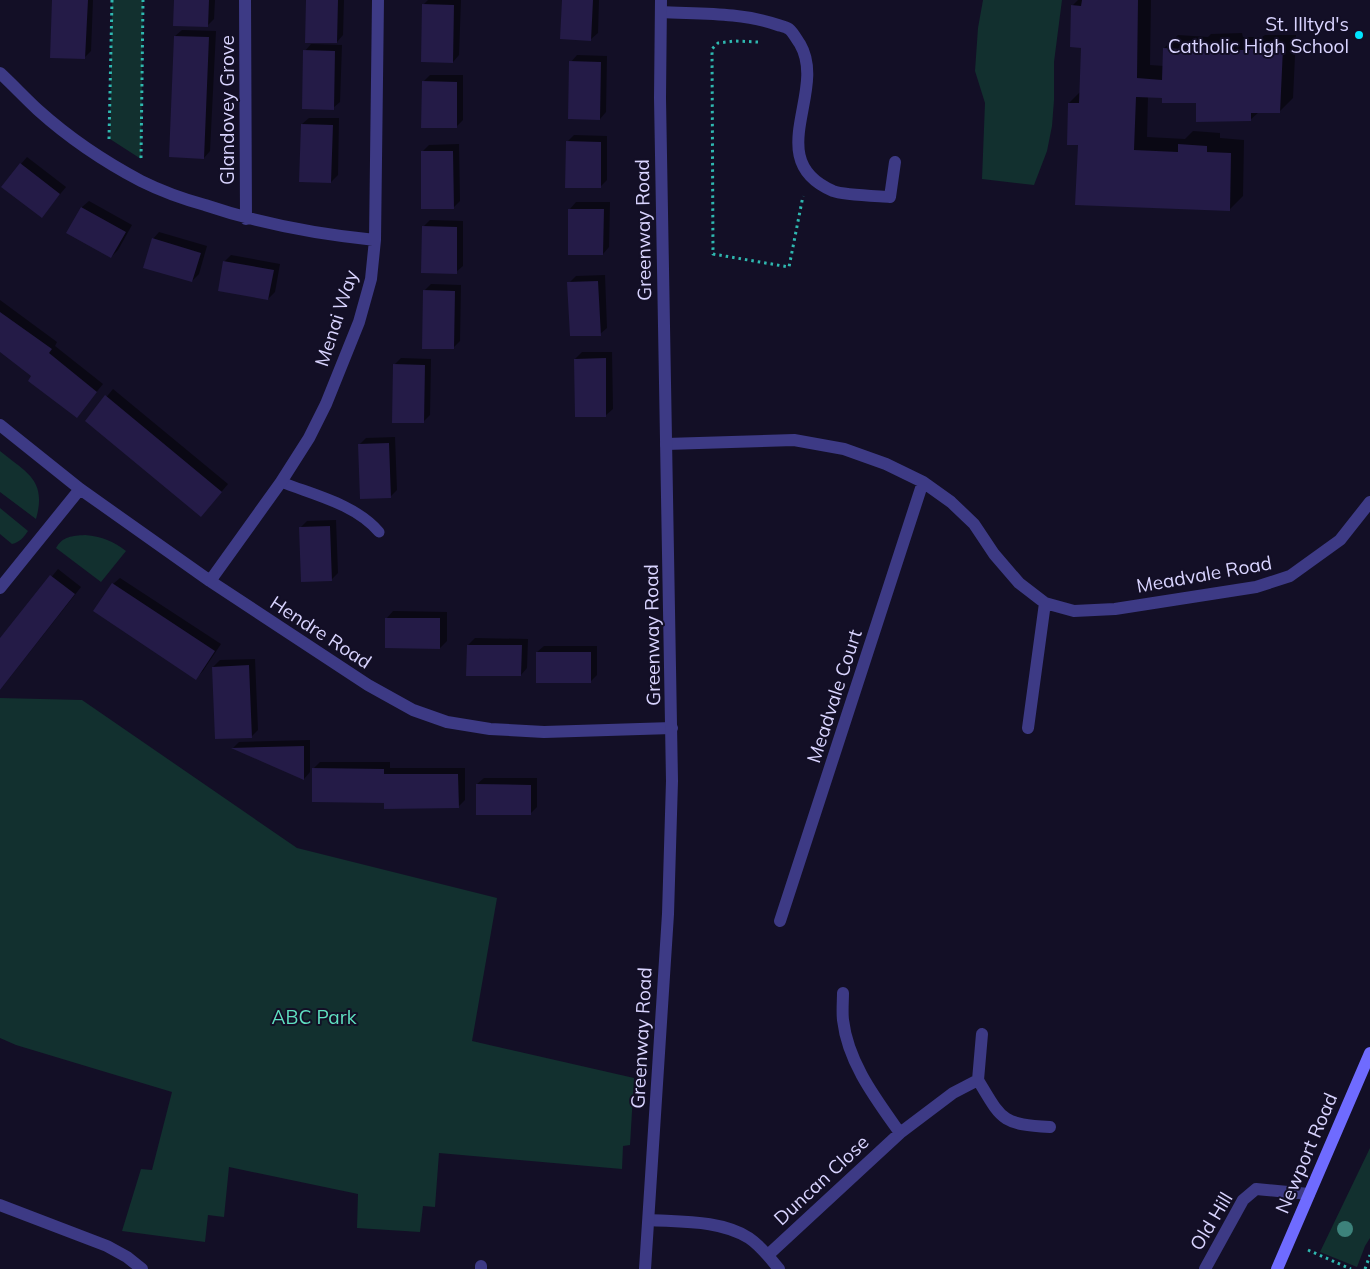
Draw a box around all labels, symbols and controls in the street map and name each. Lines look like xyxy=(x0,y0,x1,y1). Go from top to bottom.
place label: St. Illtyd's Catholic High School xyxy=(1168,12,1349,58)
marker: St. Illtyd's Catholic High School xyxy=(1353,29,1365,41)
street label: Glandovey Grove xyxy=(215,35,239,185)
street label: Greenway Road xyxy=(630,159,656,301)
street label: Menai Way xyxy=(309,267,363,369)
street label: Meadvale Road xyxy=(1134,550,1274,598)
street label: Greenway Road xyxy=(639,564,665,706)
street label: Hendre Road xyxy=(266,590,376,674)
street label: Meadvale Court xyxy=(801,626,867,766)
street label: Greenway Road xyxy=(625,967,657,1109)
park label: ABC Park xyxy=(272,1005,357,1029)
street label: Newport Road xyxy=(1270,1089,1342,1217)
street label: Duncan Close xyxy=(768,1130,874,1230)
street label: Old Hill xyxy=(1184,1188,1238,1254)

